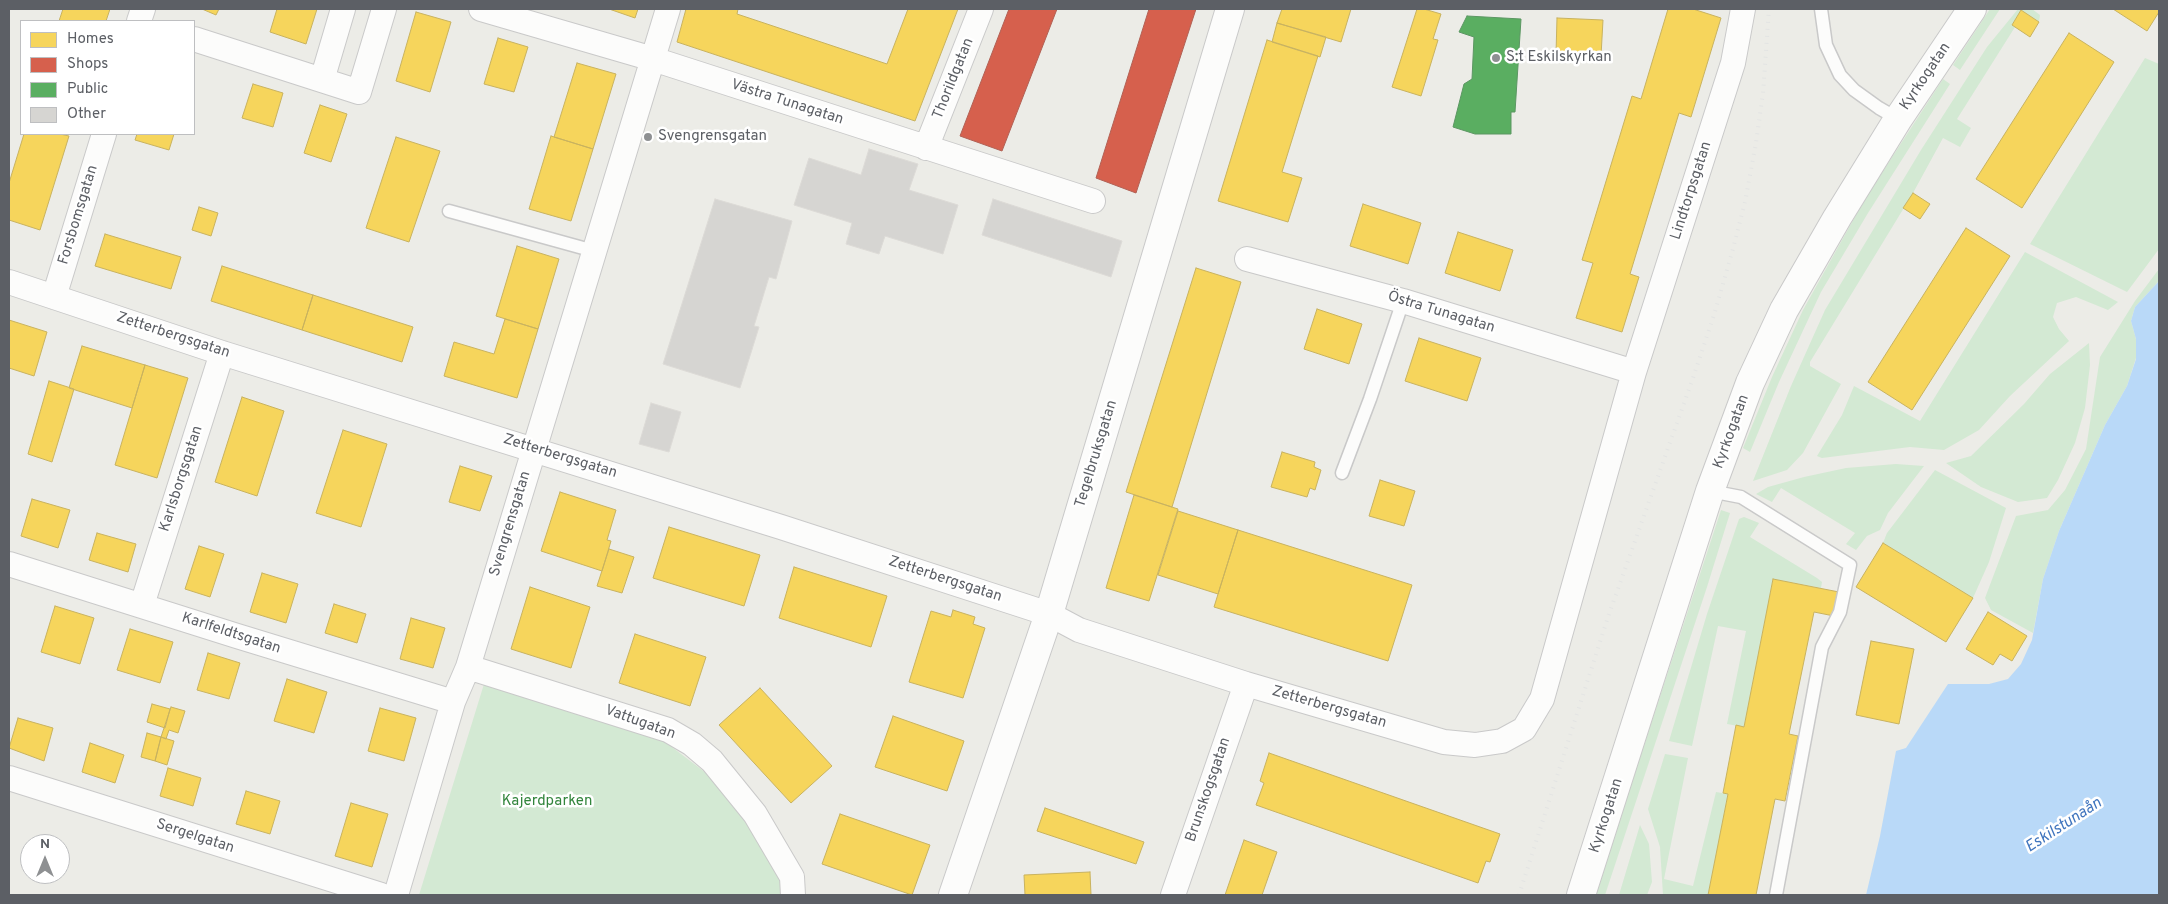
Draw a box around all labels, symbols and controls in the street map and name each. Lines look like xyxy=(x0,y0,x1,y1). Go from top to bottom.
legend xyxy=(20,20,195,135)
text: Homes xyxy=(67,30,114,49)
street label: Thorildgatan xyxy=(930,36,978,122)
street label: Kyrkogatan xyxy=(1897,40,1955,114)
place label: S:t Eskilskyrkan xyxy=(1506,49,1612,67)
marker: S:t Eskilskyrkan xyxy=(1490,52,1502,64)
text: Shops xyxy=(67,55,108,74)
street label: Västra Tunagatan xyxy=(728,76,846,130)
text: Public xyxy=(67,80,108,99)
text: Other xyxy=(67,105,106,124)
place label: Svengrensgatan xyxy=(658,128,767,146)
marker: Svengrensgatan xyxy=(642,131,654,143)
street label: Lindtorpsgatan xyxy=(1668,140,1716,242)
street label: Forsbomsgatan xyxy=(55,163,103,267)
street label: Östra Tunagatan xyxy=(1385,288,1497,338)
street label: Zetterbergsgatan xyxy=(114,309,232,363)
street label: Kyrkogatan xyxy=(1710,392,1754,472)
street label: Tegelbruksgatan xyxy=(1072,398,1122,510)
street label: Karlsborgsgatan xyxy=(156,424,208,534)
street label: Zetterbergsgatan xyxy=(501,431,619,483)
street label: Svengrensgatan xyxy=(486,469,536,579)
street label: Zetterbergsgatan xyxy=(886,553,1004,607)
street label: Karlfeldtsgatan xyxy=(179,609,283,659)
street label: Zetterbergsgatan xyxy=(1270,683,1388,733)
street label: Vattugatan xyxy=(602,702,678,744)
street label: Brunskogsgatan xyxy=(1183,735,1235,845)
street label: Kyrkogatan xyxy=(1586,776,1628,856)
park label: Kajerdparken xyxy=(502,793,592,811)
water label: Eskilstunaån xyxy=(2022,794,2106,858)
street label: Sergelgatan xyxy=(154,816,236,858)
north arrow xyxy=(20,834,70,884)
text: N xyxy=(40,836,50,853)

